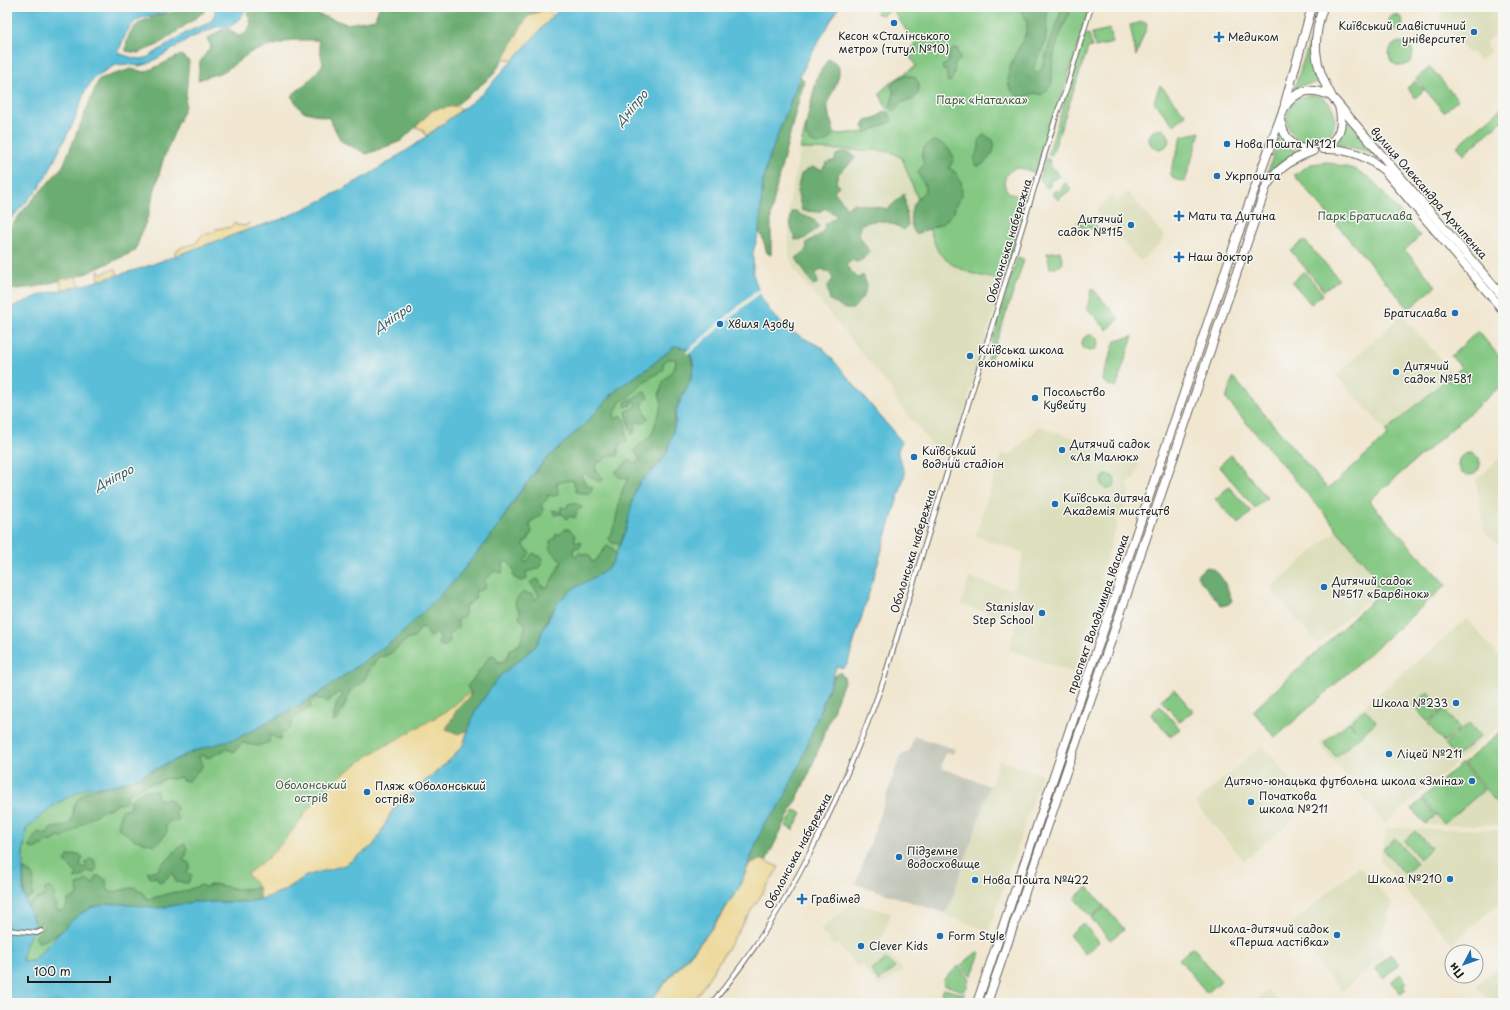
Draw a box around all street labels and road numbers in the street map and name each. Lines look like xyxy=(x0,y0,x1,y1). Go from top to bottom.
street label: вулиця Олександра Архипенка xyxy=(1367,123,1492,263)
street label: Оболонська набережна xyxy=(981,176,1036,305)
street label: Оболонська набережна xyxy=(885,486,940,615)
street label: проспект Володимира Івасюка xyxy=(1062,532,1133,696)
street label: Оболонська набережна xyxy=(760,790,835,912)

